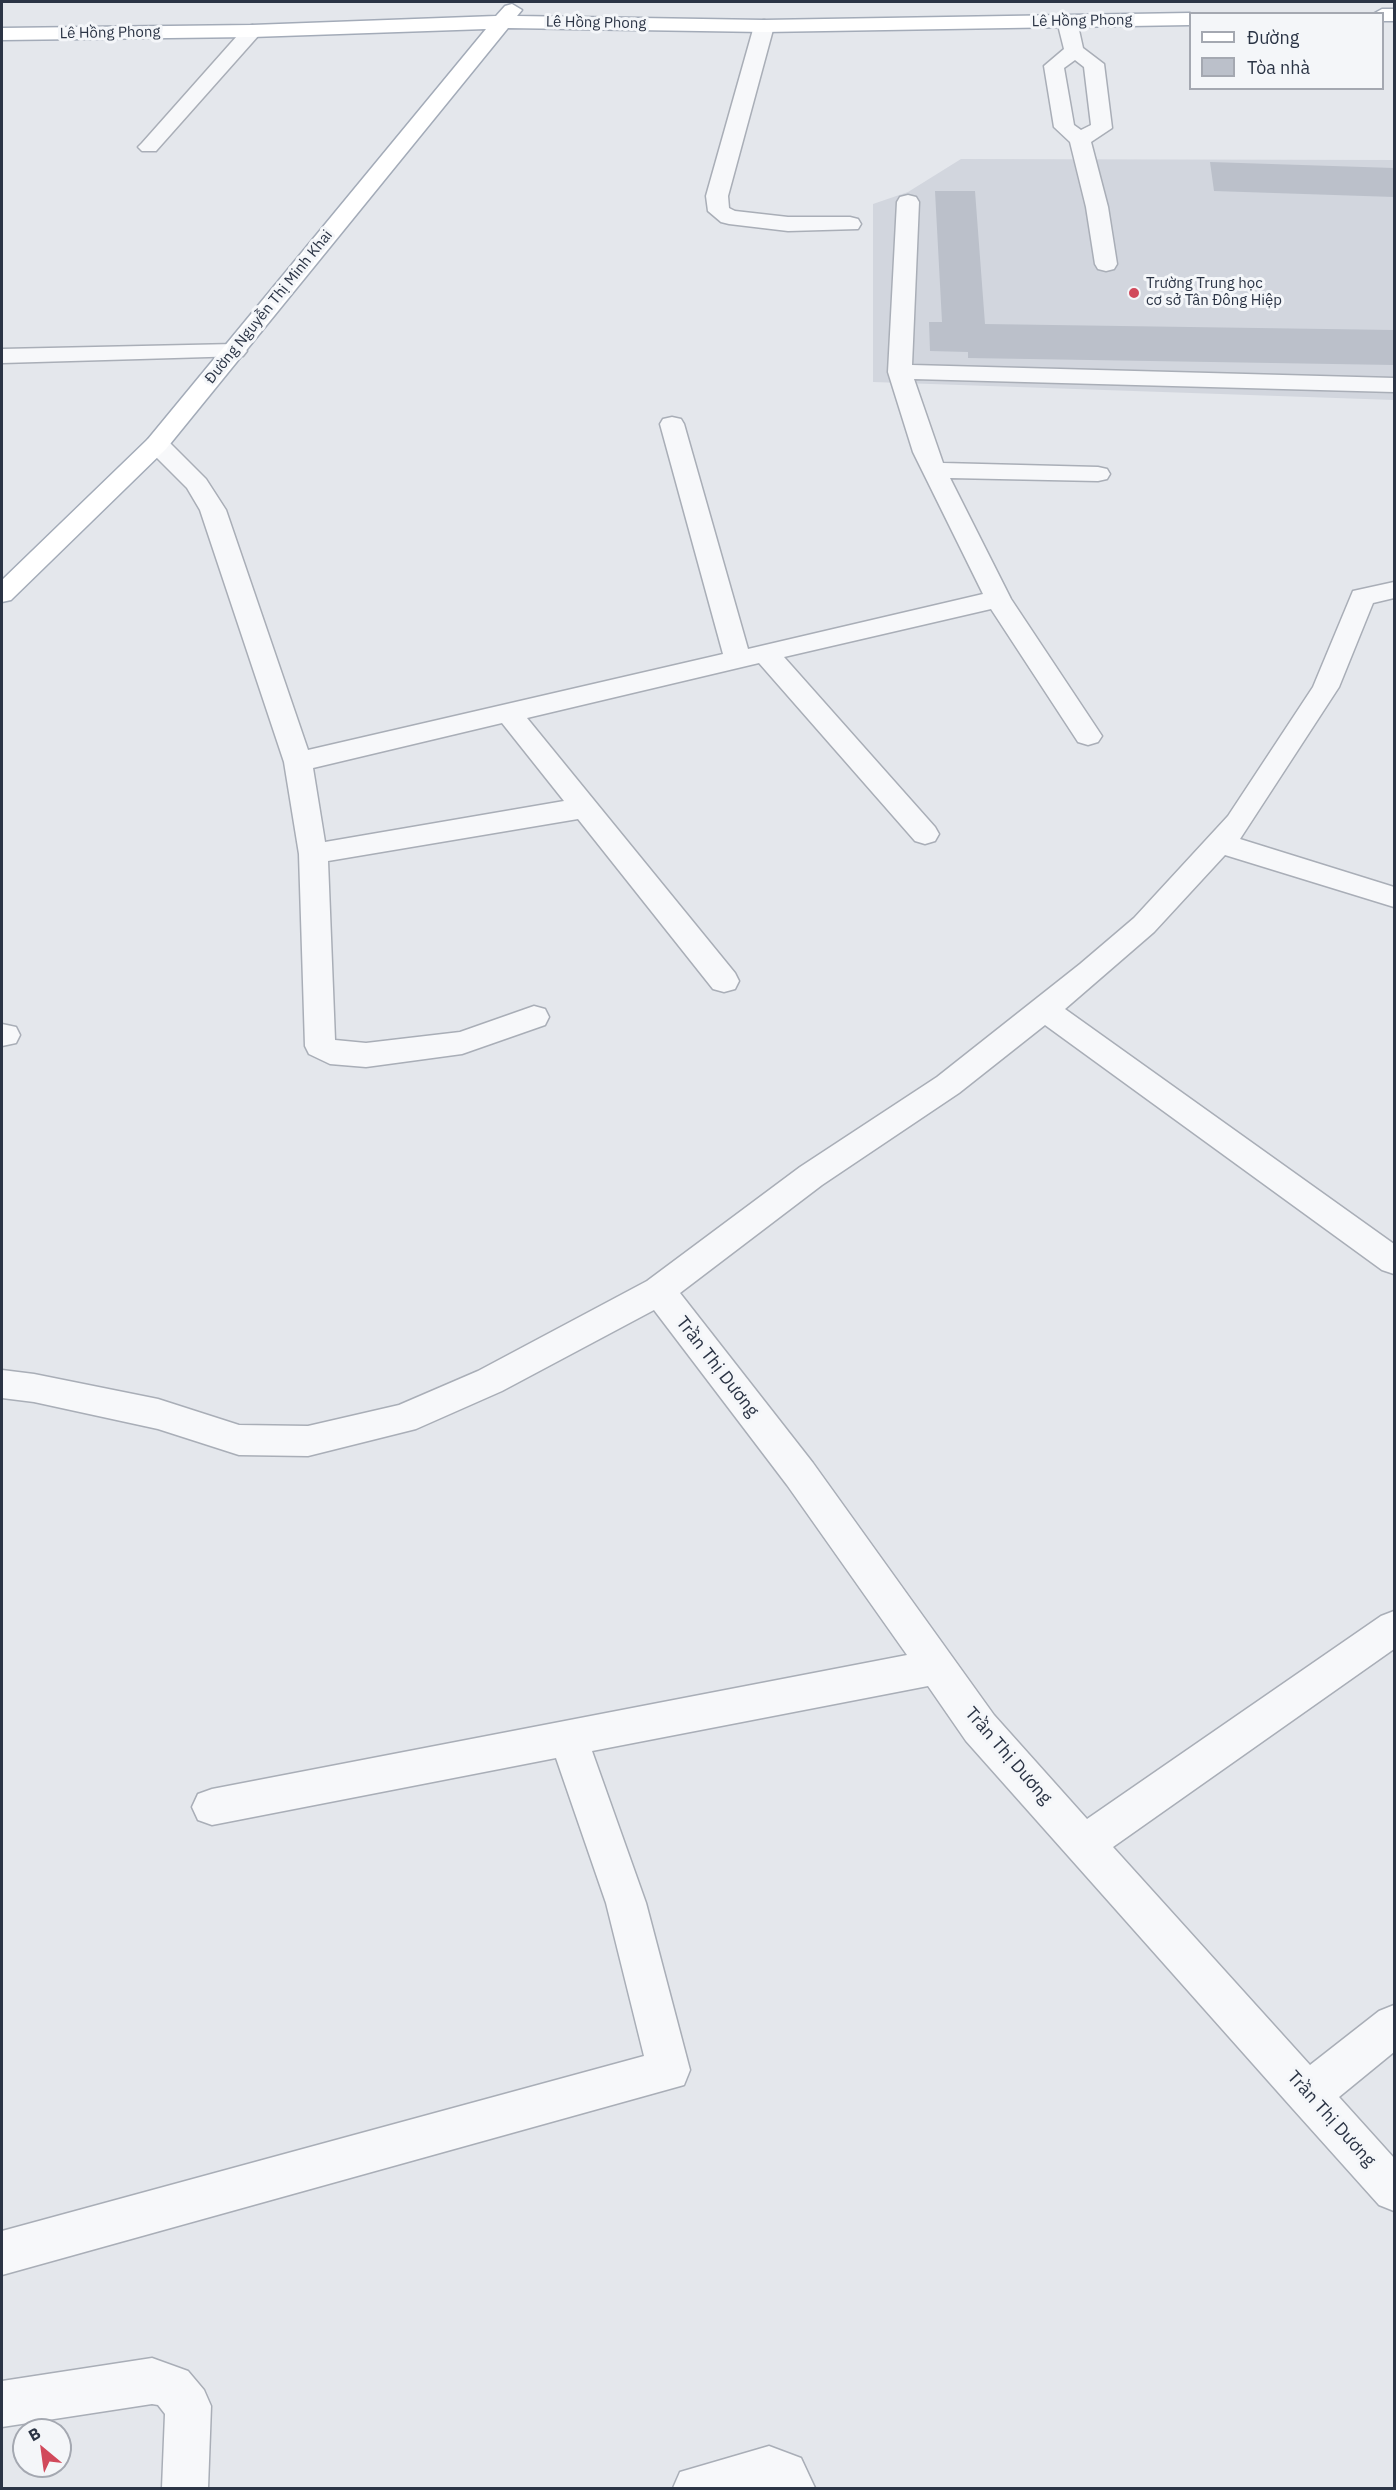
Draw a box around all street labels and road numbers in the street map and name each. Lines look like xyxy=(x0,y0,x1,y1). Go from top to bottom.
street label: Lê Hồng Phong xyxy=(1032,11,1132,31)
street label: Lê Hồng Phong xyxy=(546,13,646,33)
street label: Lê Hồng Phong xyxy=(60,23,160,43)
street label: Đường Nguyễn Thị Minh Khai xyxy=(201,227,337,387)
street label: Trần Thị Dương xyxy=(671,1312,763,1422)
street label: Trần Thị Dương xyxy=(960,1703,1056,1809)
street label: Trần Thị Dương xyxy=(1282,2067,1380,2171)

